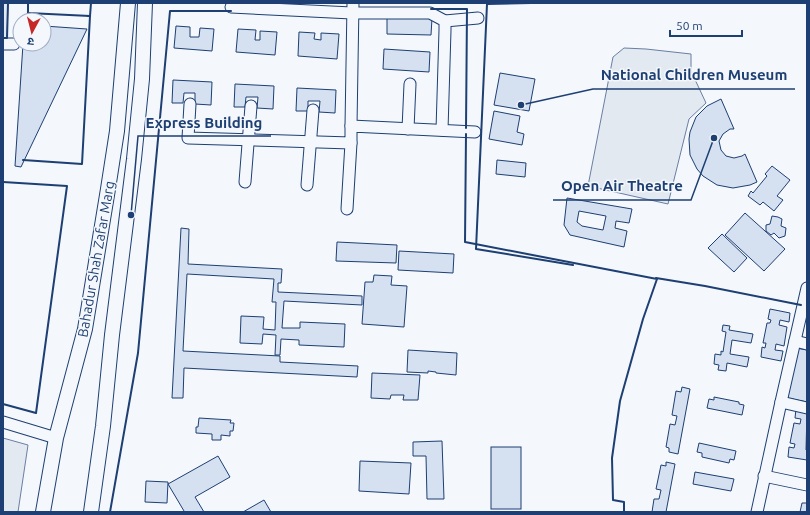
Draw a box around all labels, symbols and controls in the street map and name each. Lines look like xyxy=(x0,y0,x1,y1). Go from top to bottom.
north arrow xyxy=(12,12,52,52)
scale bar xyxy=(670,12,742,38)
text: 50 m xyxy=(676,19,703,32)
text: उ xyxy=(26,36,35,48)
callout: National Children Museum xyxy=(593,62,795,89)
text: National Children Museum xyxy=(601,66,787,83)
callout: Express Building xyxy=(138,109,271,136)
text: Express Building xyxy=(146,114,262,131)
callout: Open Air Theatre xyxy=(553,173,691,200)
text: Open Air Theatre xyxy=(561,177,683,194)
street label: Bahadur Shah Zafar Marg xyxy=(74,180,118,338)

